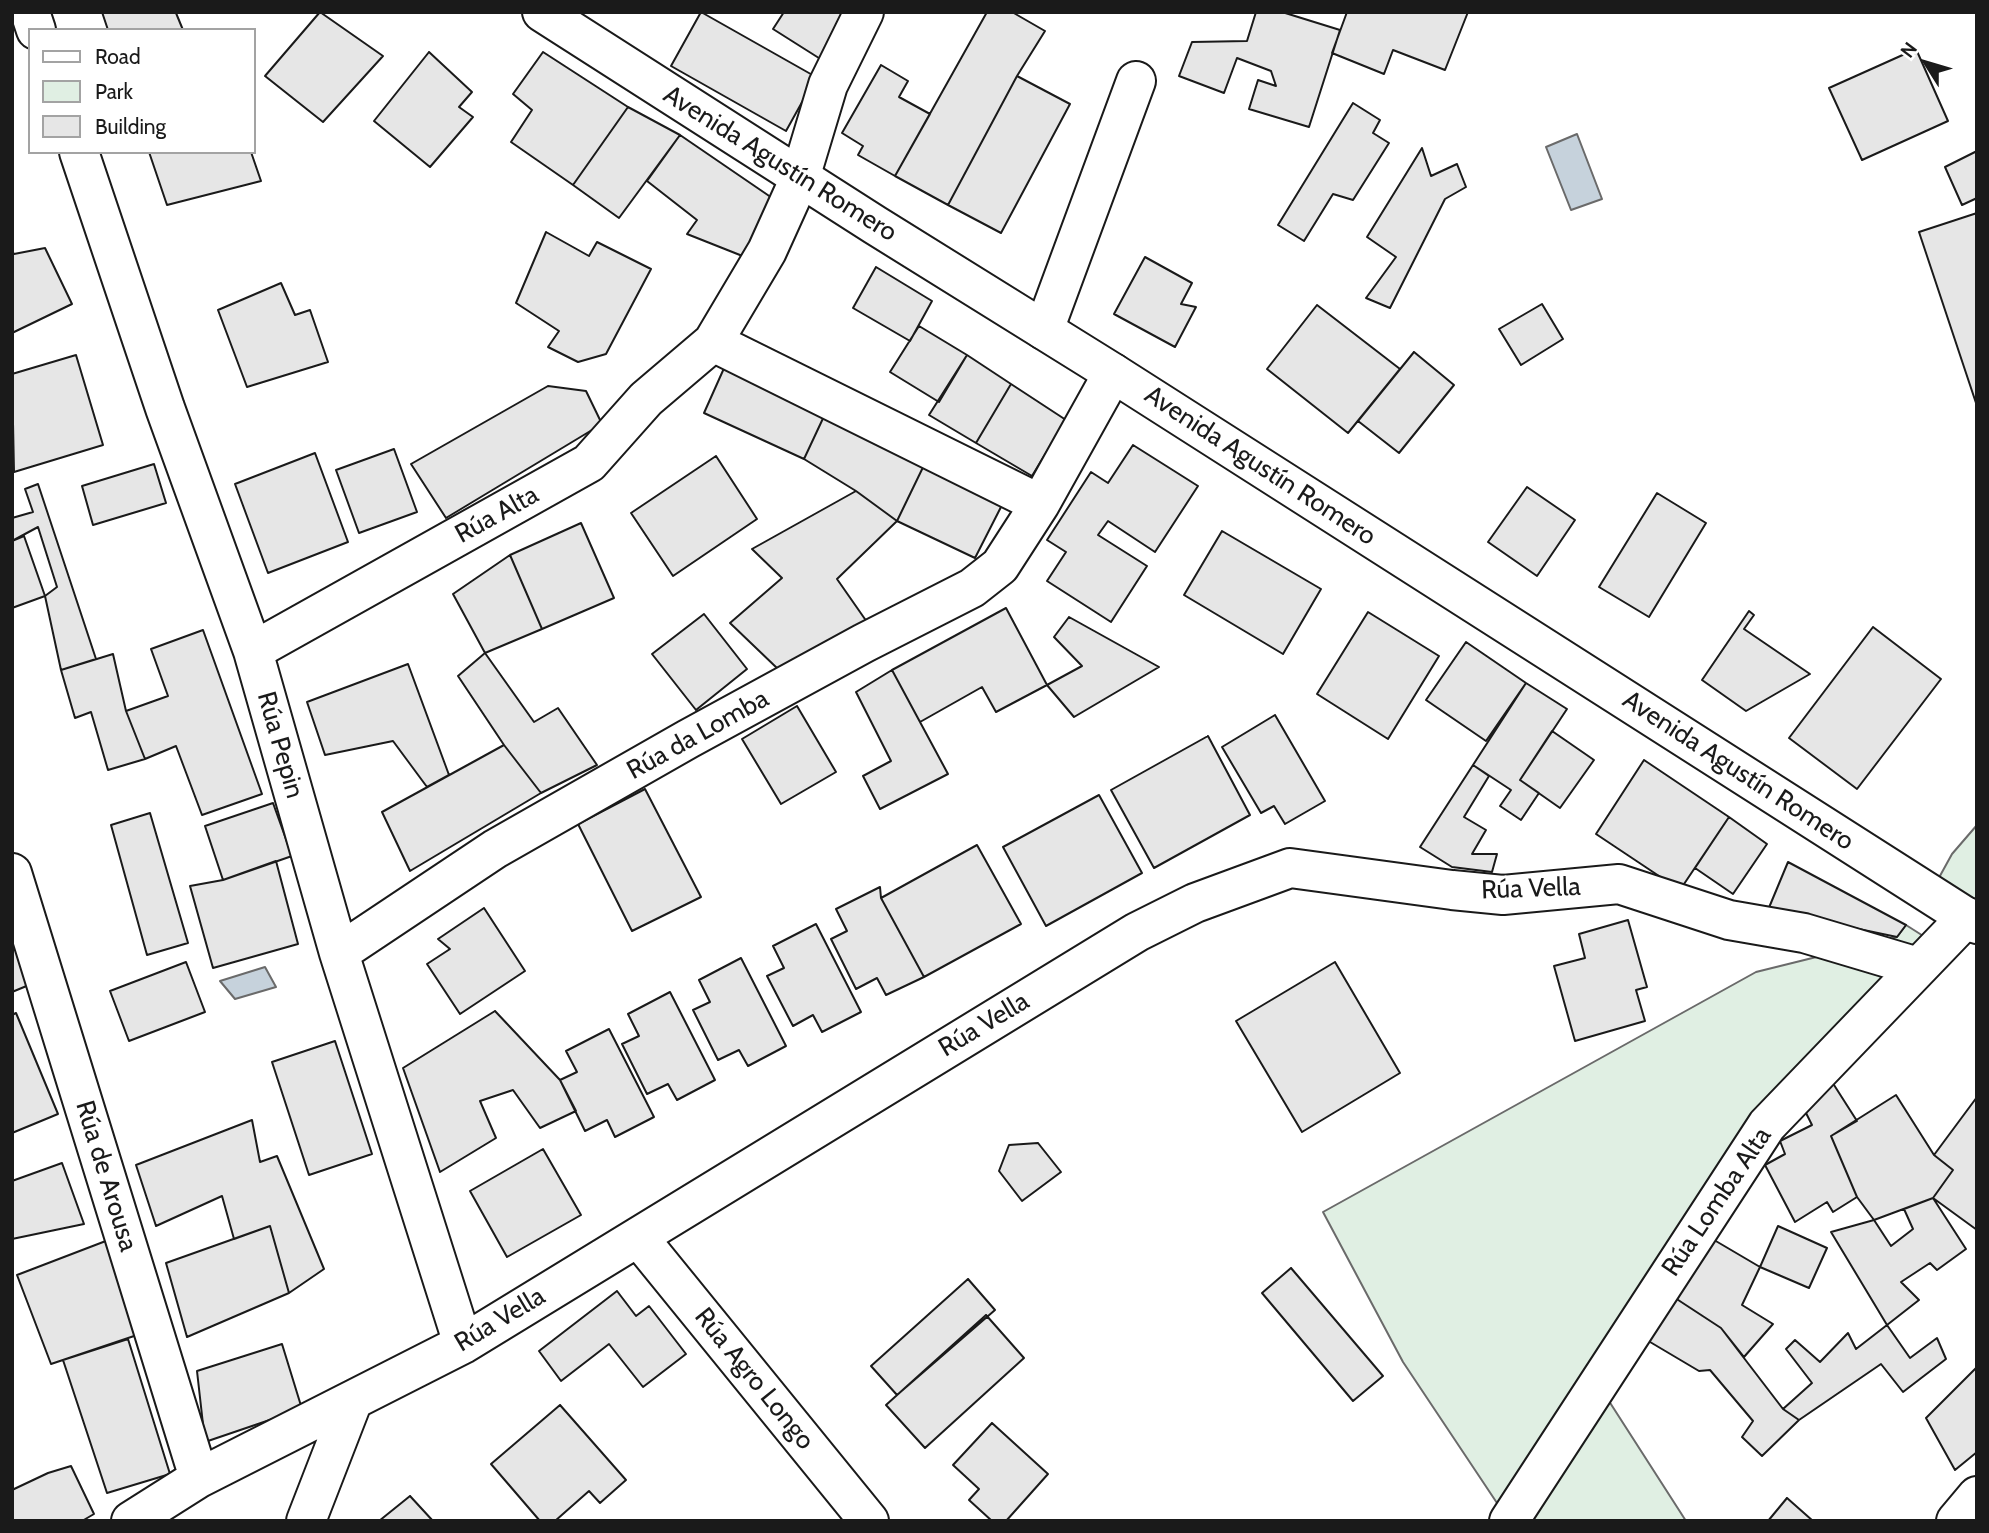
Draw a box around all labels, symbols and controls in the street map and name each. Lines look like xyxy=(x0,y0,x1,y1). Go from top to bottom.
legend xyxy=(28,28,256,154)
north arrow xyxy=(1891,28,1961,98)
text: N xyxy=(1896,38,1922,62)
text: Road xyxy=(95,44,141,69)
text: Park xyxy=(95,79,133,104)
street label: Avenida Agustín Romero xyxy=(658,79,902,249)
text: Building xyxy=(95,114,166,139)
street label: Avenida Agustín Romero xyxy=(1139,380,1381,552)
street label: Rúa Alta xyxy=(450,479,544,551)
street label: Rúa da Lomba xyxy=(622,683,774,787)
street label: Avenida Agustín Romero xyxy=(1617,685,1859,857)
street label: Rúa Pepin xyxy=(250,688,310,802)
street label: Rúa Vella xyxy=(1481,872,1581,906)
street label: Rúa Vella xyxy=(933,986,1035,1064)
street label: Rúa de Arousa xyxy=(68,1097,144,1255)
street label: Rúa Lomba Alta xyxy=(1656,1122,1778,1282)
street label: Rúa Vella xyxy=(449,1281,551,1359)
street label: Rúa Agro Longo xyxy=(687,1302,821,1456)

